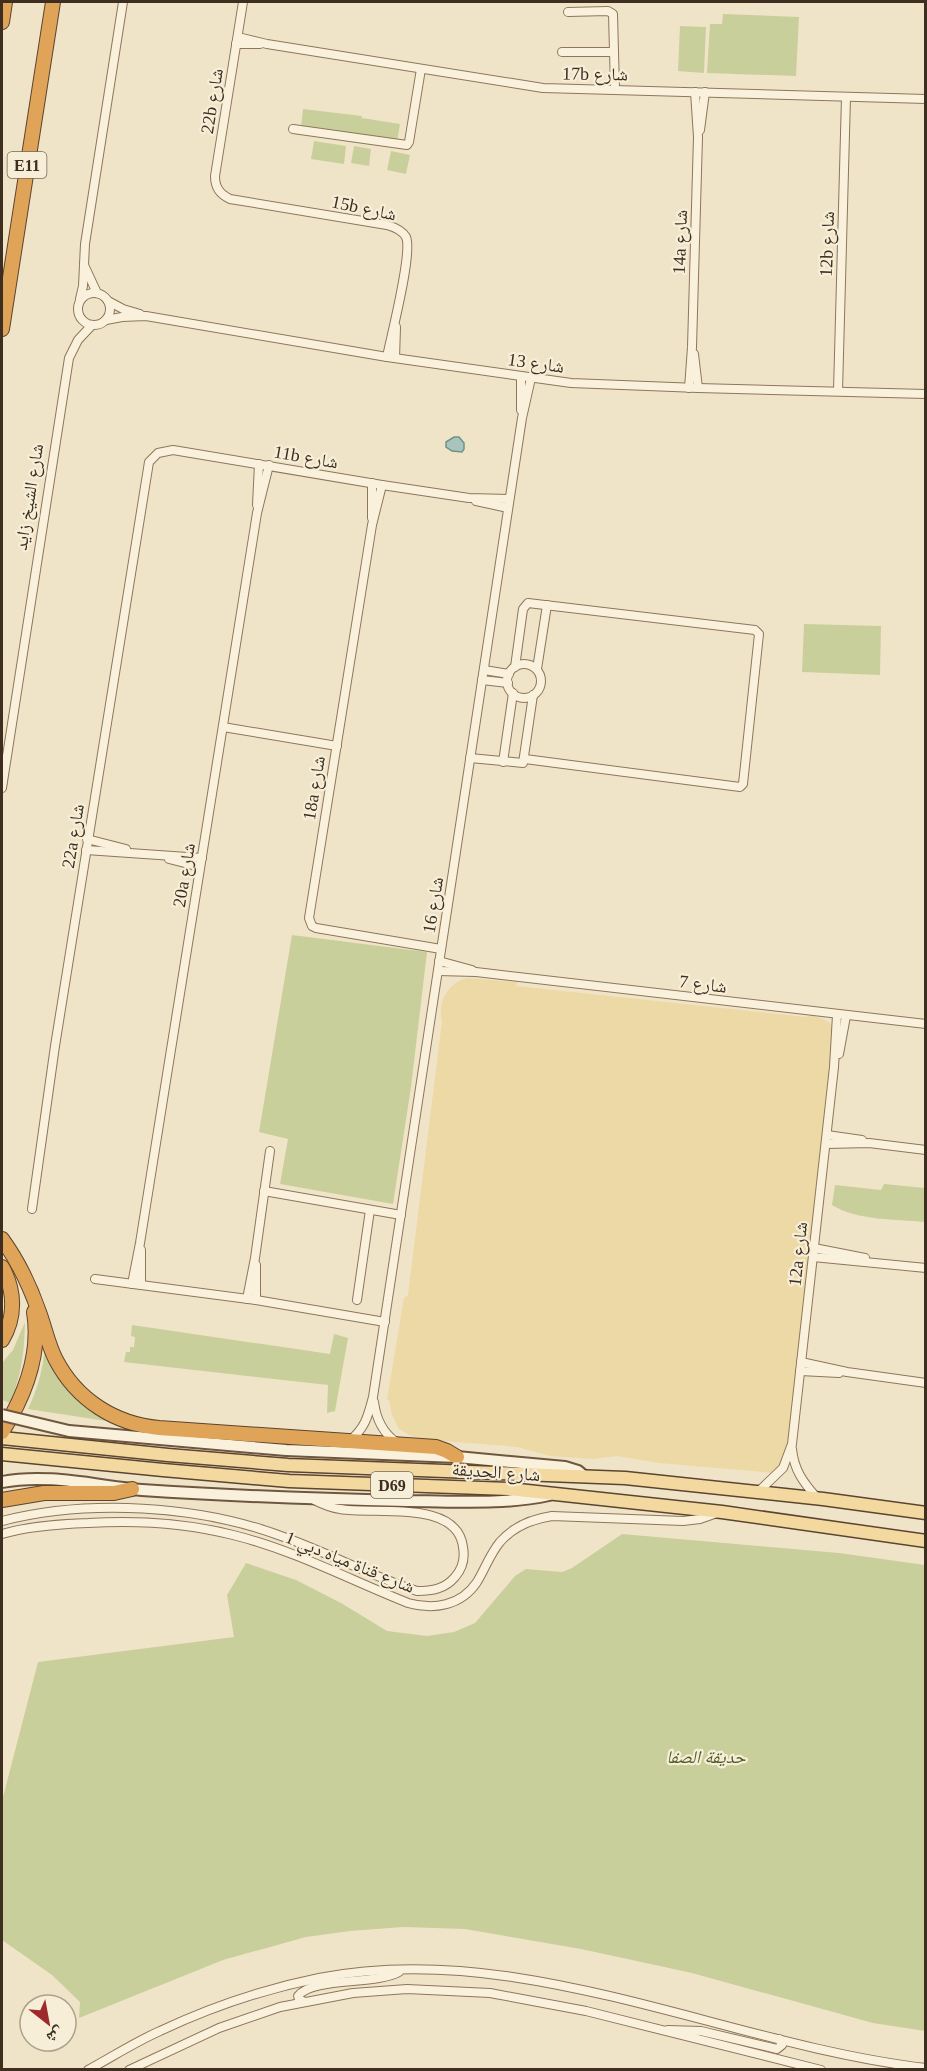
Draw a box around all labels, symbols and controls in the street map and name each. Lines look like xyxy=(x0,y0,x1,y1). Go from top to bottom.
street label: 17b شارع xyxy=(562,63,628,86)
street label: 22b شارع xyxy=(197,67,228,135)
road number: E11 xyxy=(8,152,46,178)
street label: 15b شارع xyxy=(330,191,398,226)
street label: 14a شارع xyxy=(669,209,692,275)
street label: 12b شارع xyxy=(816,211,839,277)
street label: شارع 13 xyxy=(506,349,565,378)
street label: شارع الشيخ زايد xyxy=(11,442,49,552)
street label: 11b شارع xyxy=(272,442,340,473)
street label: 18a شارع xyxy=(299,754,330,822)
street label: 22a شارع xyxy=(58,802,89,870)
street label: 20a شارع xyxy=(169,841,200,909)
street label: شارع 16 xyxy=(419,875,448,935)
street label: شارع 7 xyxy=(678,971,728,998)
street label: 12a شارع xyxy=(785,1221,812,1287)
street label: شارع الحديقة xyxy=(451,1459,541,1486)
road number: D69 xyxy=(371,1472,413,1498)
street label: شارع قناة مياه دبي 1 xyxy=(281,1527,417,1601)
park label: حديقة الصفا xyxy=(666,1747,746,1767)
north arrow xyxy=(18,1993,78,2053)
text: ش xyxy=(43,2023,67,2047)

